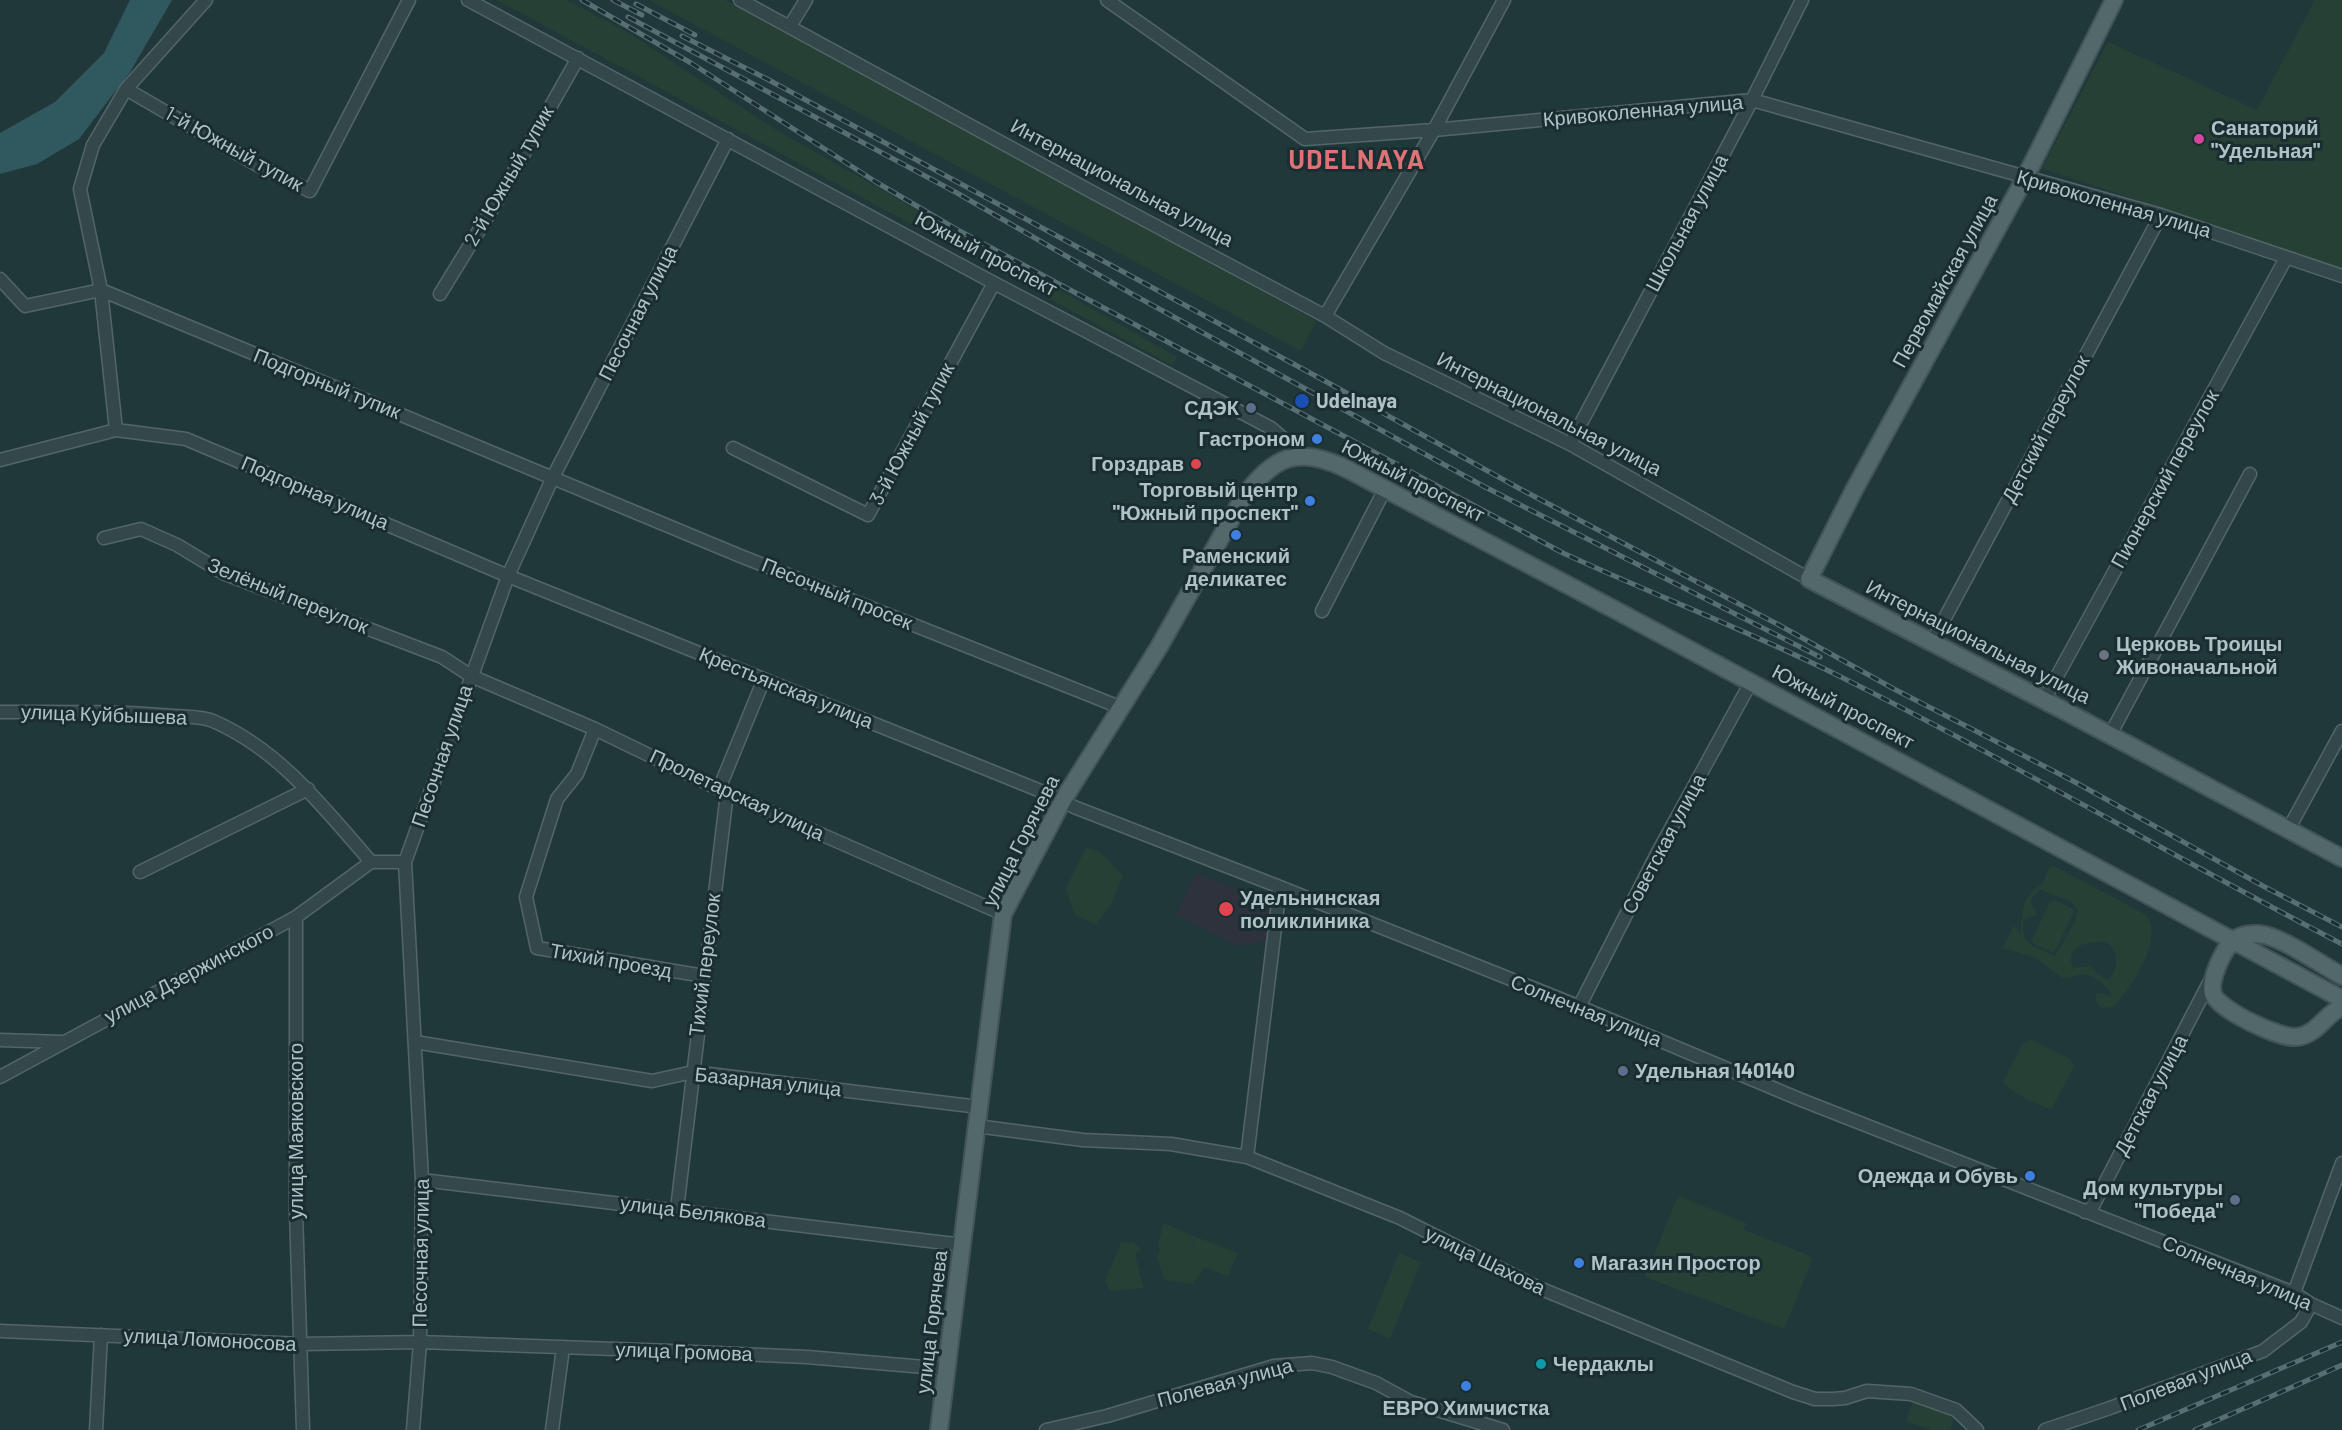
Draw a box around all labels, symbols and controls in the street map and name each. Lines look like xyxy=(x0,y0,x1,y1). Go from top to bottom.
street label: Кривоколенная улица xyxy=(1542,90,1744,132)
street label: 1-й Южный тупик xyxy=(161,101,307,197)
street label: 2-й Южный тупик xyxy=(459,102,559,250)
street label: Интернациональная улица xyxy=(1007,114,1237,252)
place label: Санаторий "Удельная" xyxy=(2211,116,2320,163)
marker: Санаторий "Удельная" xyxy=(2192,132,2206,146)
district label: UDELNAYA xyxy=(1288,144,1426,176)
street label: Школьная улица xyxy=(1641,150,1733,296)
street label: Кривоколенная улица xyxy=(2014,165,2214,243)
street label: Первомайская улица xyxy=(1887,190,2003,372)
street label: Южный проспект xyxy=(911,206,1061,302)
street label: Песочная улица xyxy=(594,241,682,385)
street label: Подгорный тупик xyxy=(250,344,404,424)
street label: Интернациональная улица xyxy=(1433,347,1665,481)
street label: Детский переулок xyxy=(1997,351,2095,507)
street label: 3-й Южный тупик xyxy=(864,359,960,509)
street label: Пионерский переулок xyxy=(2106,386,2224,572)
place label: Udelnaya xyxy=(1316,389,1397,413)
marker: Udelnaya xyxy=(1293,392,1311,410)
place label: СДЭК xyxy=(1184,396,1239,420)
marker: СДЭК xyxy=(1244,401,1258,415)
place label: Гастроном xyxy=(1199,427,1305,451)
marker: Гастроном xyxy=(1310,432,1324,446)
street label: Южный проспект xyxy=(1337,435,1489,527)
street label: Подгорная улица xyxy=(238,451,392,535)
place label: Горздрав xyxy=(1091,452,1184,476)
marker: Горздрав xyxy=(1189,457,1203,471)
place label: Торговый центр "Южный проспект" xyxy=(1113,478,1298,525)
marker: Торговый центр "Южный проспект" xyxy=(1303,494,1317,508)
marker: Раменский деликатес xyxy=(1229,528,1243,542)
place label: Раменский деликатес xyxy=(1182,544,1290,591)
street label: Зелёный переулок xyxy=(204,553,372,639)
street label: Песочный просек xyxy=(758,553,916,635)
street label: Интернациональная улица xyxy=(1862,575,2094,709)
place label: Церковь Троицы Живоначальной xyxy=(2116,632,2282,679)
street label: Крестьянская улица xyxy=(696,642,876,734)
marker: Церковь Троицы Живоначальной xyxy=(2097,648,2111,662)
street label: Южный проспект xyxy=(1768,659,1918,755)
street label: Песочная улица xyxy=(406,682,478,830)
street label: улица Куйбышева xyxy=(20,700,188,730)
street label: Пролетарская улица xyxy=(646,744,828,846)
street label: Советская улица xyxy=(1617,770,1711,918)
street label: улица Горячева xyxy=(978,771,1064,911)
place label: Удельнинская поликлиника xyxy=(1240,886,1380,933)
street label: Тихий переулок xyxy=(684,892,726,1038)
marker: Удельнинская поликлиника xyxy=(1217,900,1235,918)
street label: улица Дзержинского xyxy=(100,919,278,1029)
street label: Тихий проезд xyxy=(548,939,674,983)
street label: Солнечная улица xyxy=(1507,970,1665,1052)
street label: Детская улица xyxy=(2109,1031,2193,1159)
street label: улица Маяковского xyxy=(284,1043,308,1219)
place label: Удельная 140140 xyxy=(1635,1059,1795,1083)
street label: Базарная улица xyxy=(693,1062,843,1102)
marker: Удельная 140140 xyxy=(1616,1064,1630,1078)
place label: Одежда и Обувь xyxy=(1858,1164,2018,1188)
marker: Одежда и Обувь xyxy=(2023,1169,2037,1183)
place label: Дом культуры "Победа" xyxy=(2083,1176,2223,1223)
street label: Песочная улица xyxy=(408,1178,434,1328)
street label: улица Белякова xyxy=(619,1191,767,1233)
marker: Дом культуры "Победа" xyxy=(2228,1193,2242,1207)
street label: улица Шахова xyxy=(1421,1222,1549,1300)
street label: Солнечная улица xyxy=(2158,1231,2316,1315)
street label: улица Горячева xyxy=(911,1249,953,1395)
place label: Магазин Простор xyxy=(1591,1251,1761,1275)
marker: Магазин Простор xyxy=(1572,1256,1586,1270)
street label: улица Ломоносова xyxy=(123,1323,297,1357)
street label: улица Громова xyxy=(615,1338,753,1366)
street label: Полевая улица xyxy=(2117,1344,2255,1416)
place label: Чердаклы xyxy=(1553,1352,1654,1376)
street label: Полевая улица xyxy=(1155,1353,1295,1413)
marker: Чердаклы xyxy=(1534,1357,1548,1371)
marker: ЕВРО Химчистка xyxy=(1459,1379,1473,1393)
place label: ЕВРО Химчистка xyxy=(1383,1396,1549,1420)

